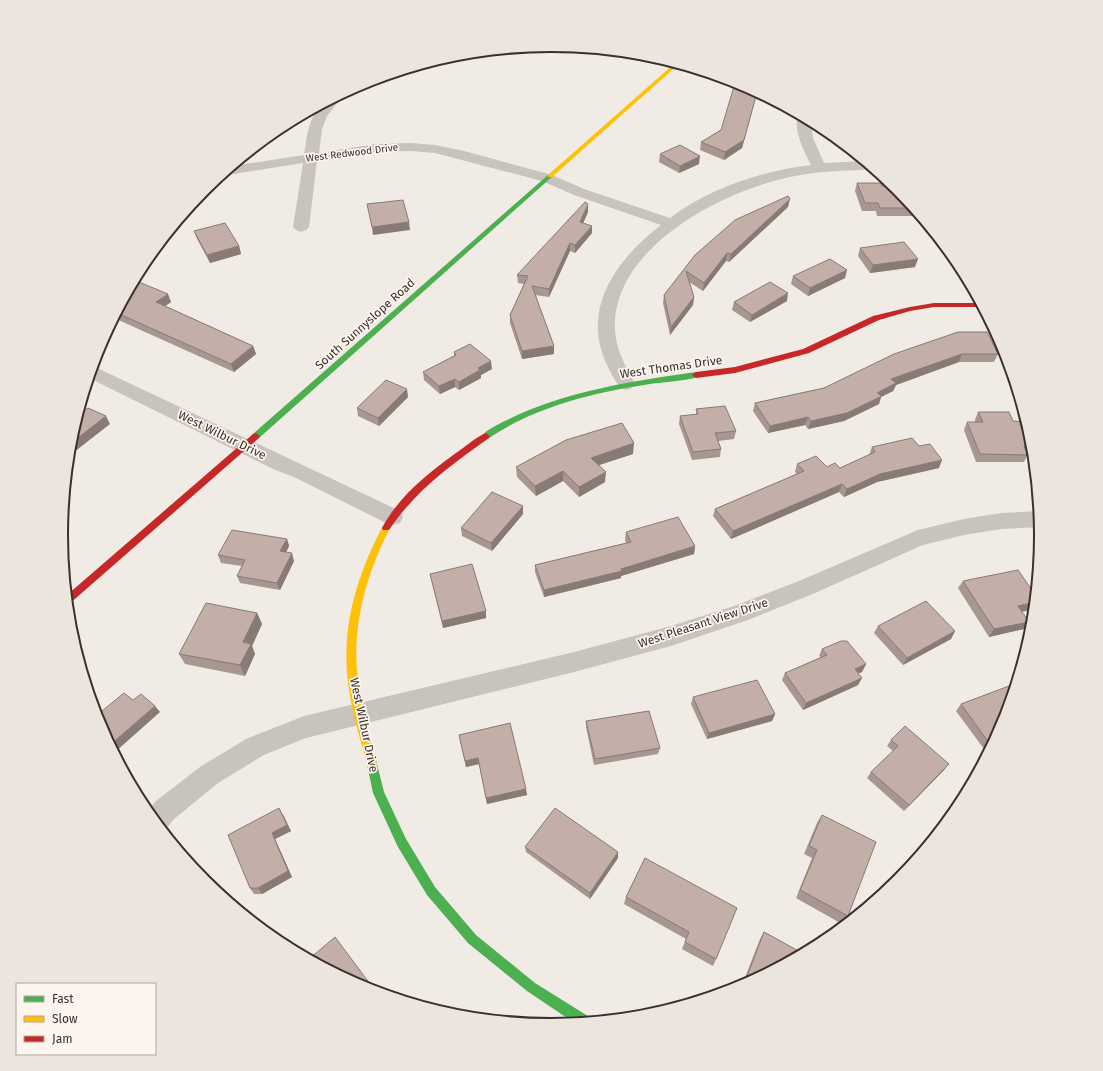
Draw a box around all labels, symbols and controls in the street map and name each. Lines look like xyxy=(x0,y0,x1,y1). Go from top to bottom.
street label: West Redwood Drive xyxy=(305,141,399,165)
street label: South Sunnyslope Road xyxy=(312,276,418,372)
street label: West Thomas Drive xyxy=(619,353,723,381)
street label: West Wilbur Drive xyxy=(176,408,268,462)
street label: West Pleasant View Drive xyxy=(636,595,770,651)
street label: West Wilbur Drive xyxy=(347,676,381,774)
legend xyxy=(16,983,156,1055)
text: Fast xyxy=(52,992,74,1006)
text: Slow xyxy=(52,1012,78,1026)
text: Jam xyxy=(52,1032,72,1046)

